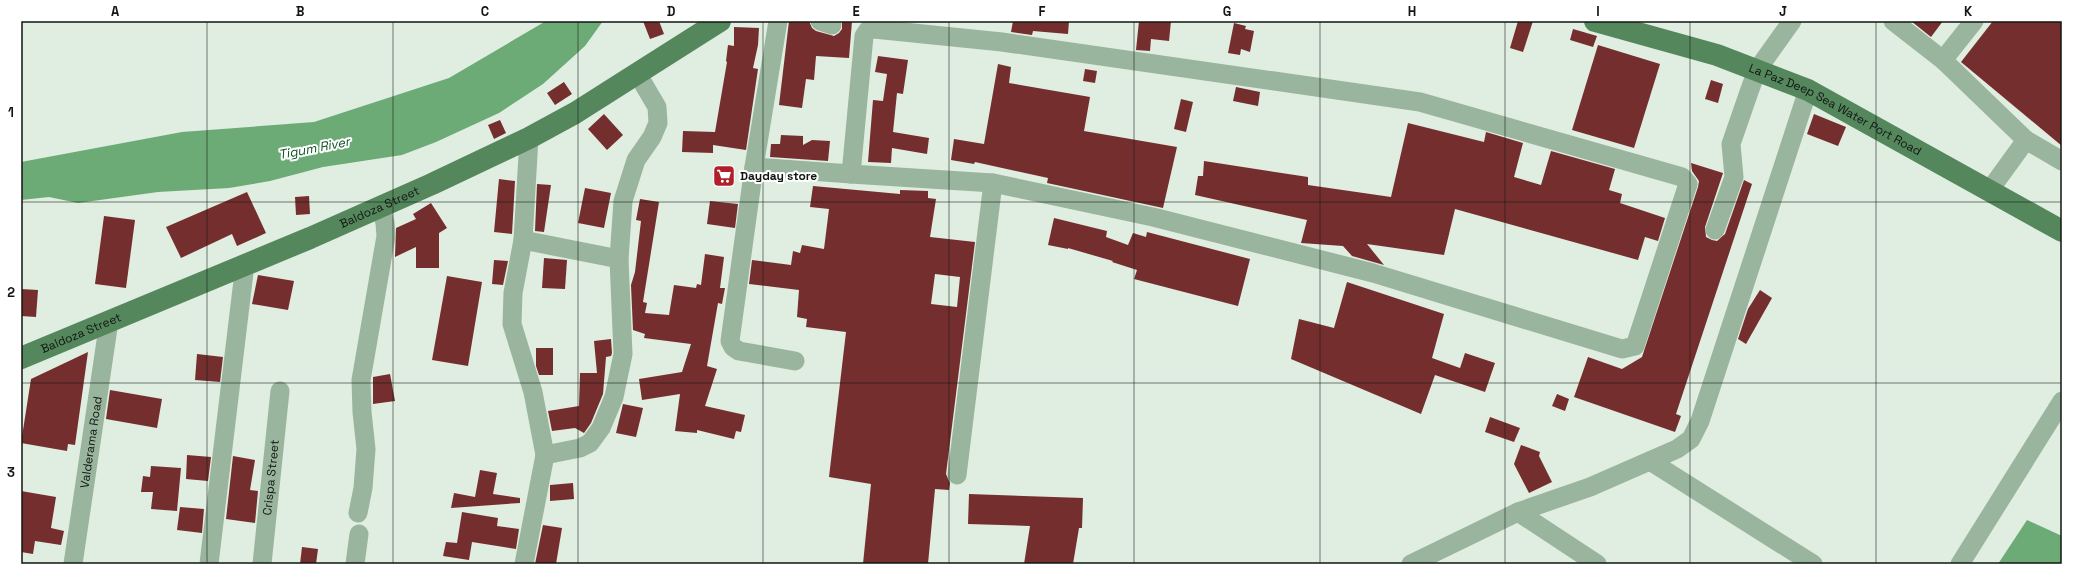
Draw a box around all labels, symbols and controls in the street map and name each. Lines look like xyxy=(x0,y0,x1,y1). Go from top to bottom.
text: A xyxy=(111,3,120,20)
text: B xyxy=(296,3,305,20)
text: C xyxy=(481,3,489,20)
text: D xyxy=(667,3,676,20)
text: E xyxy=(852,3,860,20)
text: F xyxy=(1039,3,1046,20)
text: G xyxy=(1223,3,1231,20)
text: H xyxy=(1408,3,1416,20)
text: I xyxy=(1596,3,1600,20)
text: J xyxy=(1779,3,1787,20)
text: K xyxy=(1964,3,1973,20)
street label: La Paz Deep Sea Water Port Road xyxy=(1746,60,1924,159)
text: 1 xyxy=(8,104,14,121)
water label: Tigum River xyxy=(277,132,353,163)
supermarket icon: Dayday store xyxy=(711,163,737,189)
place label: Dayday store xyxy=(740,168,817,184)
street label: Baldoza Street xyxy=(337,183,422,232)
text: 2 xyxy=(7,284,15,301)
street label: Baldoza Street xyxy=(38,309,124,357)
street label: Valderama Road xyxy=(76,395,106,489)
street label: Crispa Street xyxy=(259,439,283,516)
text: 3 xyxy=(7,464,15,481)

